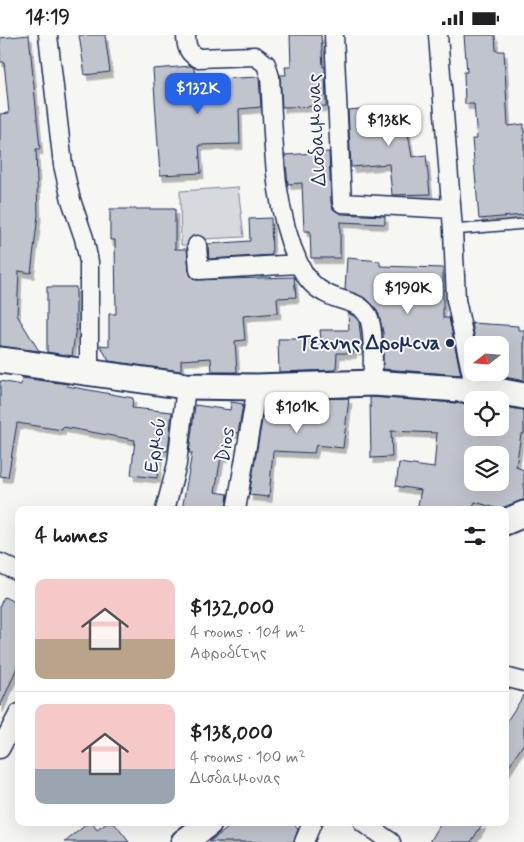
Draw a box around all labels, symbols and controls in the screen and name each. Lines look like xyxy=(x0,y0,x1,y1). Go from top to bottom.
text: 14:19 xyxy=(25,5,70,30)
pin: $132K xyxy=(163,73,233,115)
street label: Δισδαιμονας xyxy=(301,73,333,187)
text: $132K xyxy=(176,78,220,99)
pin: $138K xyxy=(354,105,424,147)
text: $138K xyxy=(367,110,411,131)
pin: $190K xyxy=(373,273,443,315)
text: $190K xyxy=(384,278,432,299)
place label: Τεχνης Δρομcνa xyxy=(297,330,440,357)
north arrow xyxy=(464,336,509,381)
map controls xyxy=(464,336,509,491)
marker: Τεχνης Δρομcνa xyxy=(444,337,456,349)
pin: $101K xyxy=(262,391,332,434)
button: locate xyxy=(464,391,509,436)
text: $101K xyxy=(275,397,319,418)
street label: Ερμού xyxy=(138,416,174,474)
street label: Dios xyxy=(210,425,242,465)
button: layers xyxy=(464,446,509,491)
text: 4 homes xyxy=(35,522,108,550)
icon: filters xyxy=(461,522,489,550)
text: $132,000 xyxy=(190,594,274,622)
icon: home xyxy=(75,599,135,659)
text: 4 rooms · 104 m² xyxy=(190,622,305,643)
text: Αφροδίτης xyxy=(190,643,267,664)
text: $138,000 xyxy=(190,719,273,747)
icon: home xyxy=(75,724,135,784)
text: 4 rooms · 100 m² xyxy=(190,747,306,768)
text: Δισδαιμονας xyxy=(190,768,280,789)

